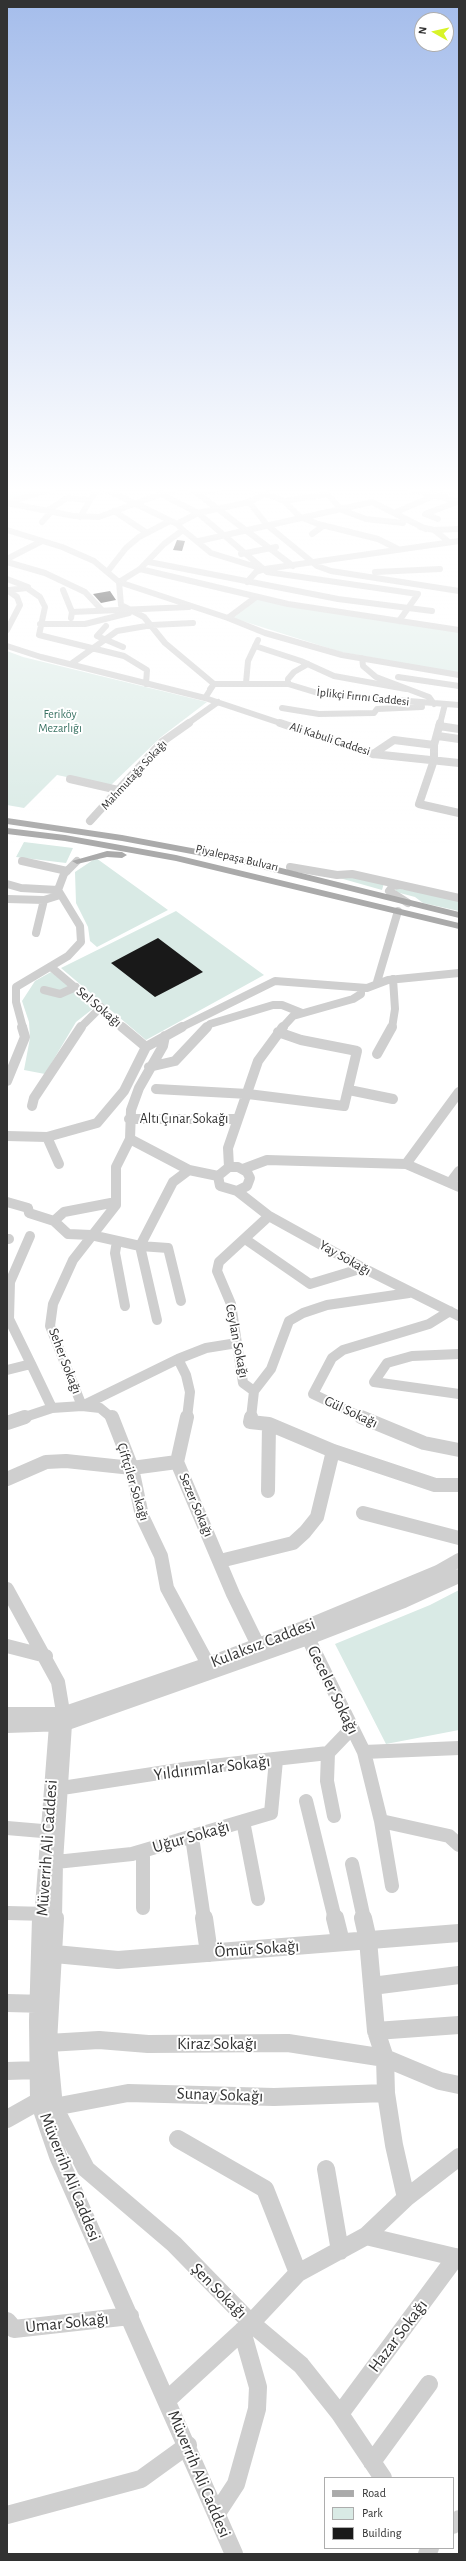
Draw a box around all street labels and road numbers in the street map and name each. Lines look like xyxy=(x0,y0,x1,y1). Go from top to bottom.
street label: İplikçi Fırını Caddesi xyxy=(316,685,410,709)
street label: Ali Kabuli Caddesi xyxy=(288,719,372,759)
street label: Mahmutağa Sokağı xyxy=(98,737,170,813)
street label: Piyalepaşa Bulvarı xyxy=(194,842,280,874)
street label: Sel Sokağı xyxy=(73,983,125,1031)
street label: Altı Çınar Sokağı xyxy=(140,1111,228,1127)
street label: Yay Sokağı xyxy=(316,1236,374,1280)
street label: Ceylan Sokağı xyxy=(222,1303,252,1379)
street label: Seher Sokağı xyxy=(45,1326,85,1396)
street label: Gül Sokağı xyxy=(322,1392,380,1432)
street label: Çiftçiler Sokağı xyxy=(113,1441,153,1523)
street label: Sezer Sokağı xyxy=(175,1471,217,1539)
street label: Kulaksız Caddesi xyxy=(208,1614,318,1672)
street label: Geceler Sokağı xyxy=(303,1642,363,1738)
street label: Yıldırımlar Sokağı xyxy=(153,1751,271,1785)
street label: Müverrih Ali Caddesi xyxy=(32,1779,62,1917)
street label: Uğur Sokağı xyxy=(150,1816,232,1858)
street label: Ömür Sokağı xyxy=(214,1936,300,1962)
street label: Kiraz Sokağı xyxy=(177,2034,257,2054)
street label: Sunay Sokağı xyxy=(176,2083,264,2107)
street label: Müverrih Ali Caddesi xyxy=(35,2110,105,2244)
street label: Şen Sokağı xyxy=(187,2259,251,2323)
street label: Hazar Sokağı xyxy=(364,2296,432,2376)
street label: Umar Sokağı xyxy=(24,2308,110,2338)
street label: Müverrih Ali Caddesi xyxy=(163,2407,235,2541)

